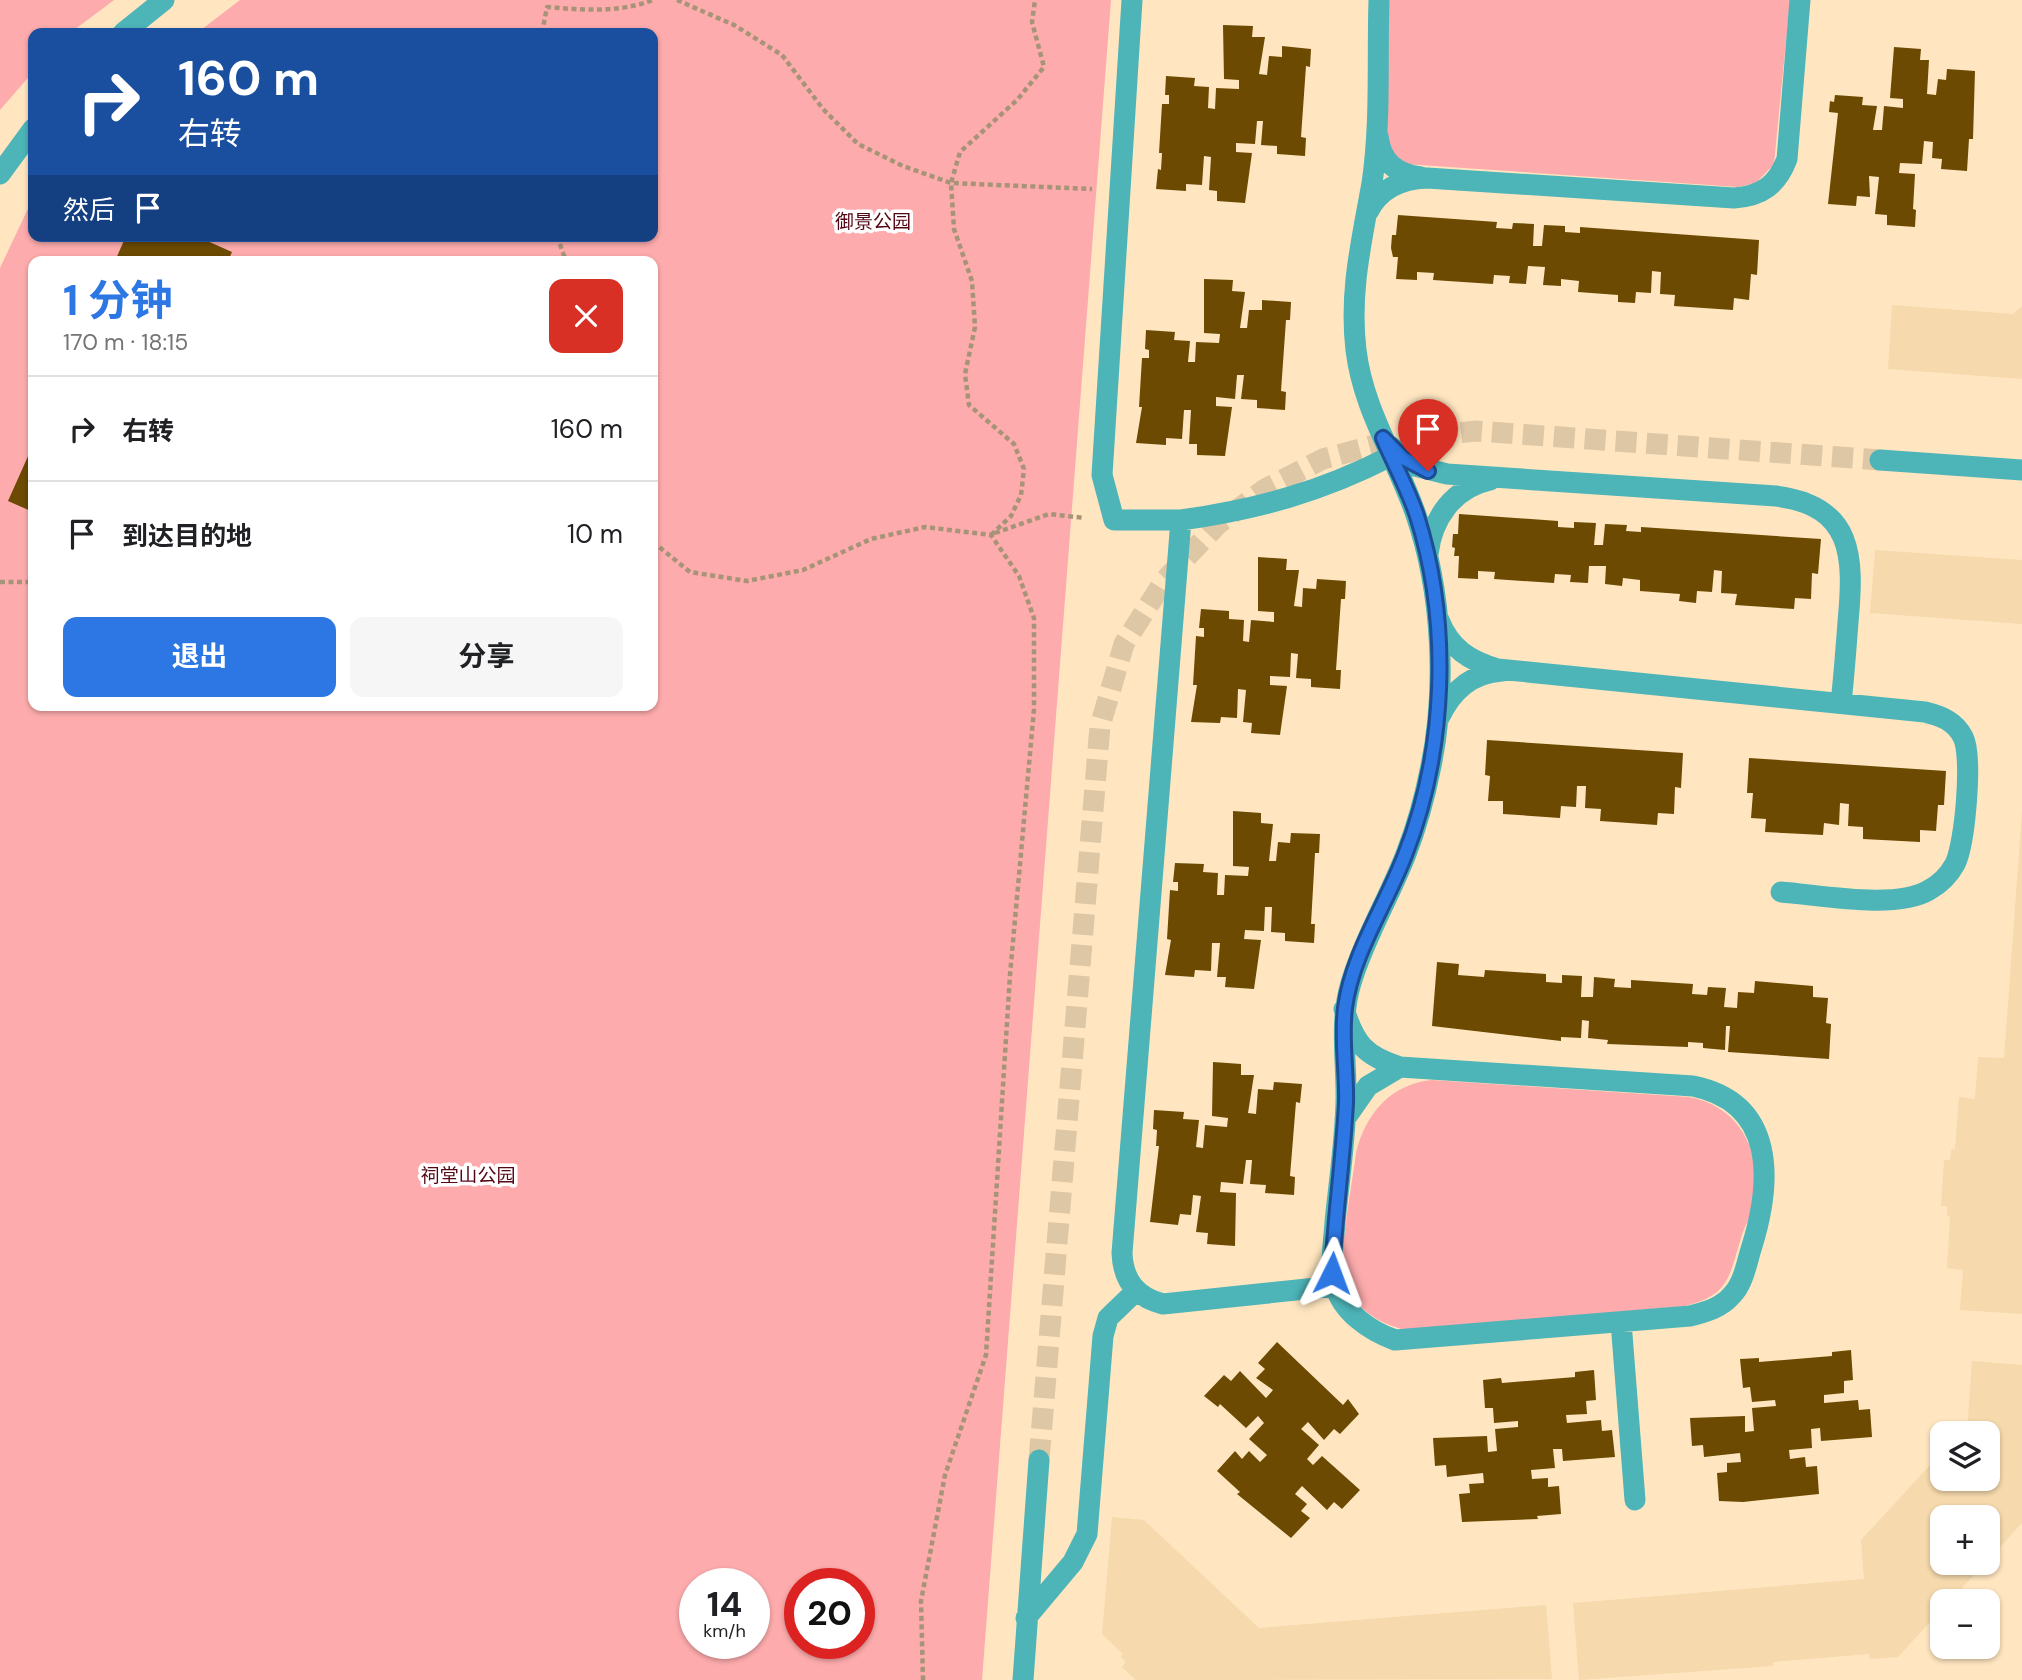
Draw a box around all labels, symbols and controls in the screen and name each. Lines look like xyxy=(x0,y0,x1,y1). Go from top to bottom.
text: 160 m xyxy=(178,46,319,110)
icon: right xyxy=(63,56,154,147)
text: 右转 xyxy=(178,113,242,155)
icon: arrive xyxy=(129,189,167,227)
text: 然后 xyxy=(63,193,115,227)
park label: 御景公园 xyxy=(835,209,911,234)
text: 1 分钟 xyxy=(63,273,172,328)
button: close xyxy=(549,279,623,353)
text: 170 m · 18:15 xyxy=(63,327,188,357)
pin xyxy=(1398,399,1458,471)
icon: right xyxy=(63,410,101,448)
icon: arrive xyxy=(1409,410,1447,448)
text: 160 m xyxy=(551,412,623,446)
text: 右转 xyxy=(122,414,174,448)
icon: arrive xyxy=(63,515,101,553)
text: 10 m xyxy=(567,517,623,551)
text: 到达目的地 xyxy=(122,519,252,553)
button: 退出 xyxy=(63,617,336,697)
button: 分享 xyxy=(350,617,623,697)
park label: 祠堂山公园 xyxy=(420,1163,516,1188)
position arrow xyxy=(1295,1236,1369,1310)
map controls xyxy=(1930,1421,2000,1659)
button: layers xyxy=(1930,1421,2000,1491)
button: + xyxy=(1930,1505,2000,1575)
speed limit sign: 20 xyxy=(784,1568,875,1659)
text: 14 xyxy=(707,1581,742,1627)
button: − xyxy=(1930,1589,2000,1659)
text: km/h xyxy=(703,1619,746,1643)

